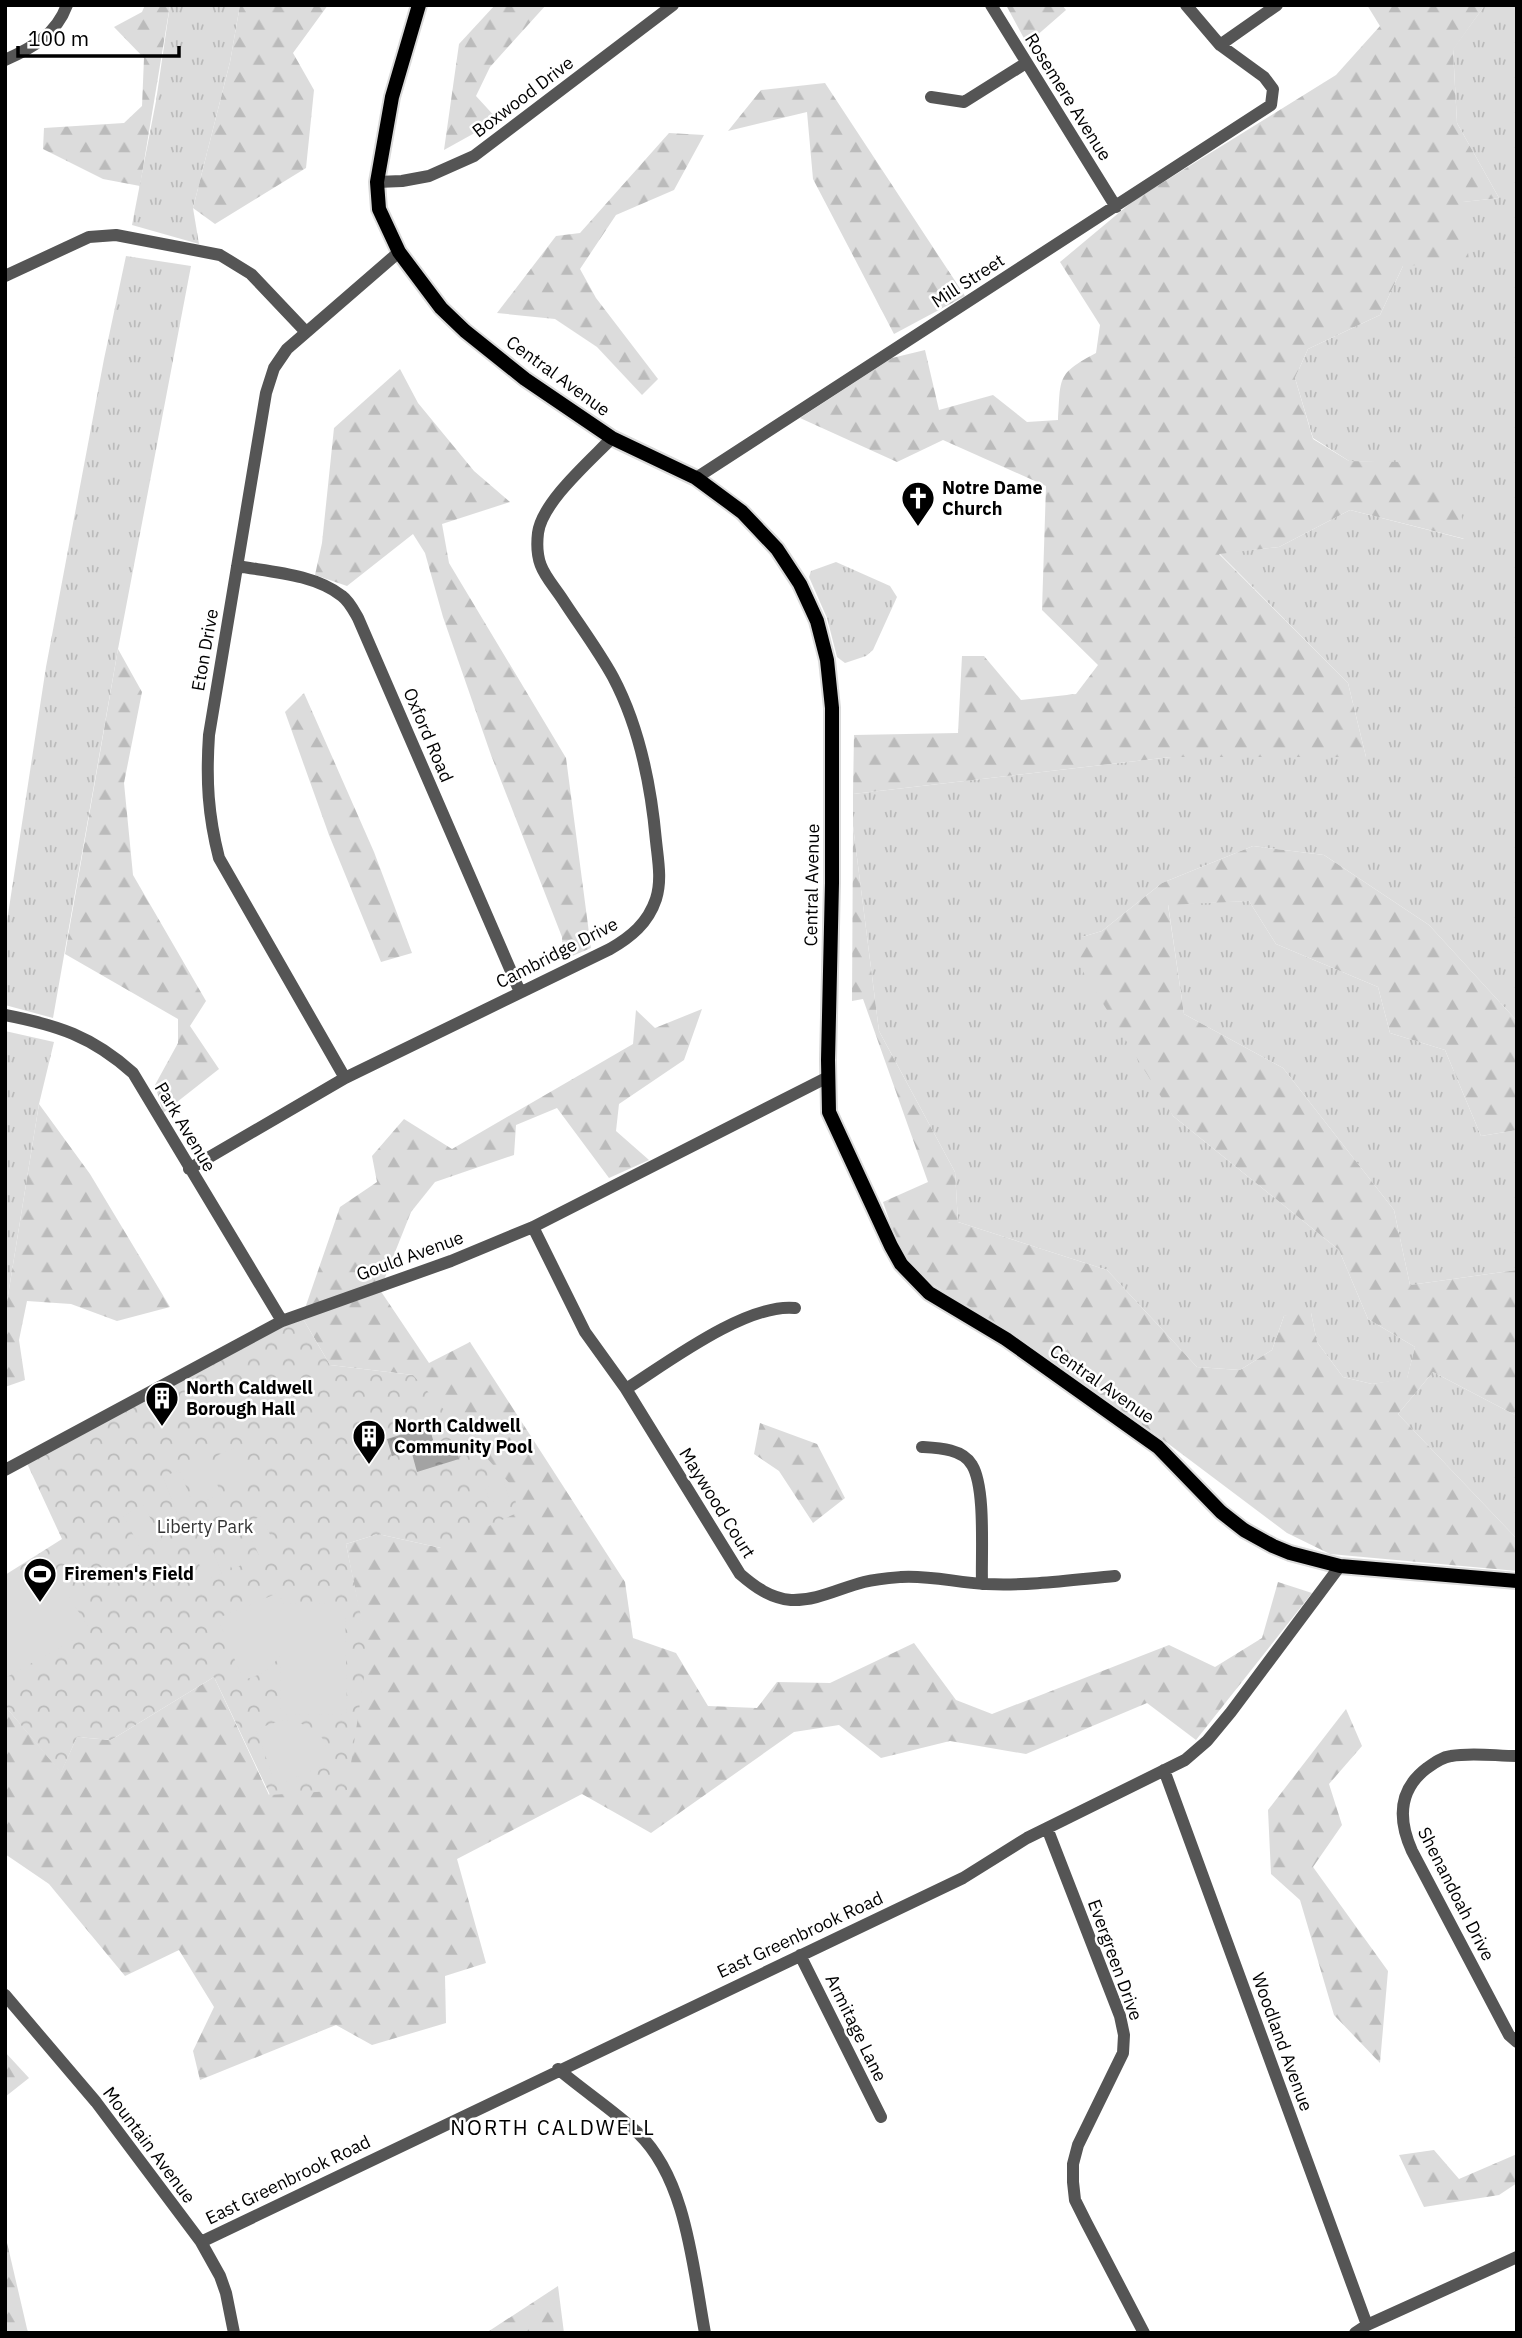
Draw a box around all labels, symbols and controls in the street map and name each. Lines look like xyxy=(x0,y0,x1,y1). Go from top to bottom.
scale bar xyxy=(18,14,178,58)
text: 100 m xyxy=(28,24,89,52)
street label: Rosemere Avenue xyxy=(1020,29,1117,165)
street label: Boxwood Drive xyxy=(467,51,578,142)
street label: Mill Street xyxy=(927,248,1009,313)
street label: Central Avenue xyxy=(502,330,615,421)
place label: Notre Dame Church xyxy=(942,476,1043,520)
church icon: Notre Dame Church xyxy=(899,479,937,528)
street label: Eton Drive xyxy=(186,607,223,693)
street label: Oxford Road xyxy=(398,684,459,785)
street label: Central Avenue xyxy=(799,823,824,947)
street label: Cambridge Drive xyxy=(492,912,622,993)
street label: Park Avenue xyxy=(150,1078,221,1176)
street label: Gould Avenue xyxy=(353,1225,467,1286)
street label: Central Avenue xyxy=(1045,1339,1159,1428)
place label: North Caldwell Borough Hall xyxy=(186,1376,313,1420)
building icon: North Caldwell Borough Hall xyxy=(143,1379,181,1428)
place label: North Caldwell Community Pool xyxy=(394,1414,533,1458)
building icon: North Caldwell Community Pool xyxy=(350,1417,388,1466)
street label: Maywood Court xyxy=(674,1443,761,1562)
park label: Liberty Park xyxy=(157,1515,254,1538)
sports icon: Firemen's Field xyxy=(21,1555,59,1604)
place label: Firemen's Field xyxy=(64,1562,194,1585)
street label: Shenandoah Drive xyxy=(1413,1823,1500,1965)
street label: East Greenbrook Road xyxy=(713,1886,886,1983)
street label: Evergreen Drive xyxy=(1083,1896,1148,2024)
street label: Woodland Avenue xyxy=(1247,1969,1318,2114)
street label: Armitage Lane xyxy=(821,1970,892,2085)
street label: Mountain Avenue xyxy=(98,2082,201,2208)
district label: NORTH CALDWELL xyxy=(450,2113,656,2141)
street label: East Greenbrook Road xyxy=(202,2130,374,2229)

